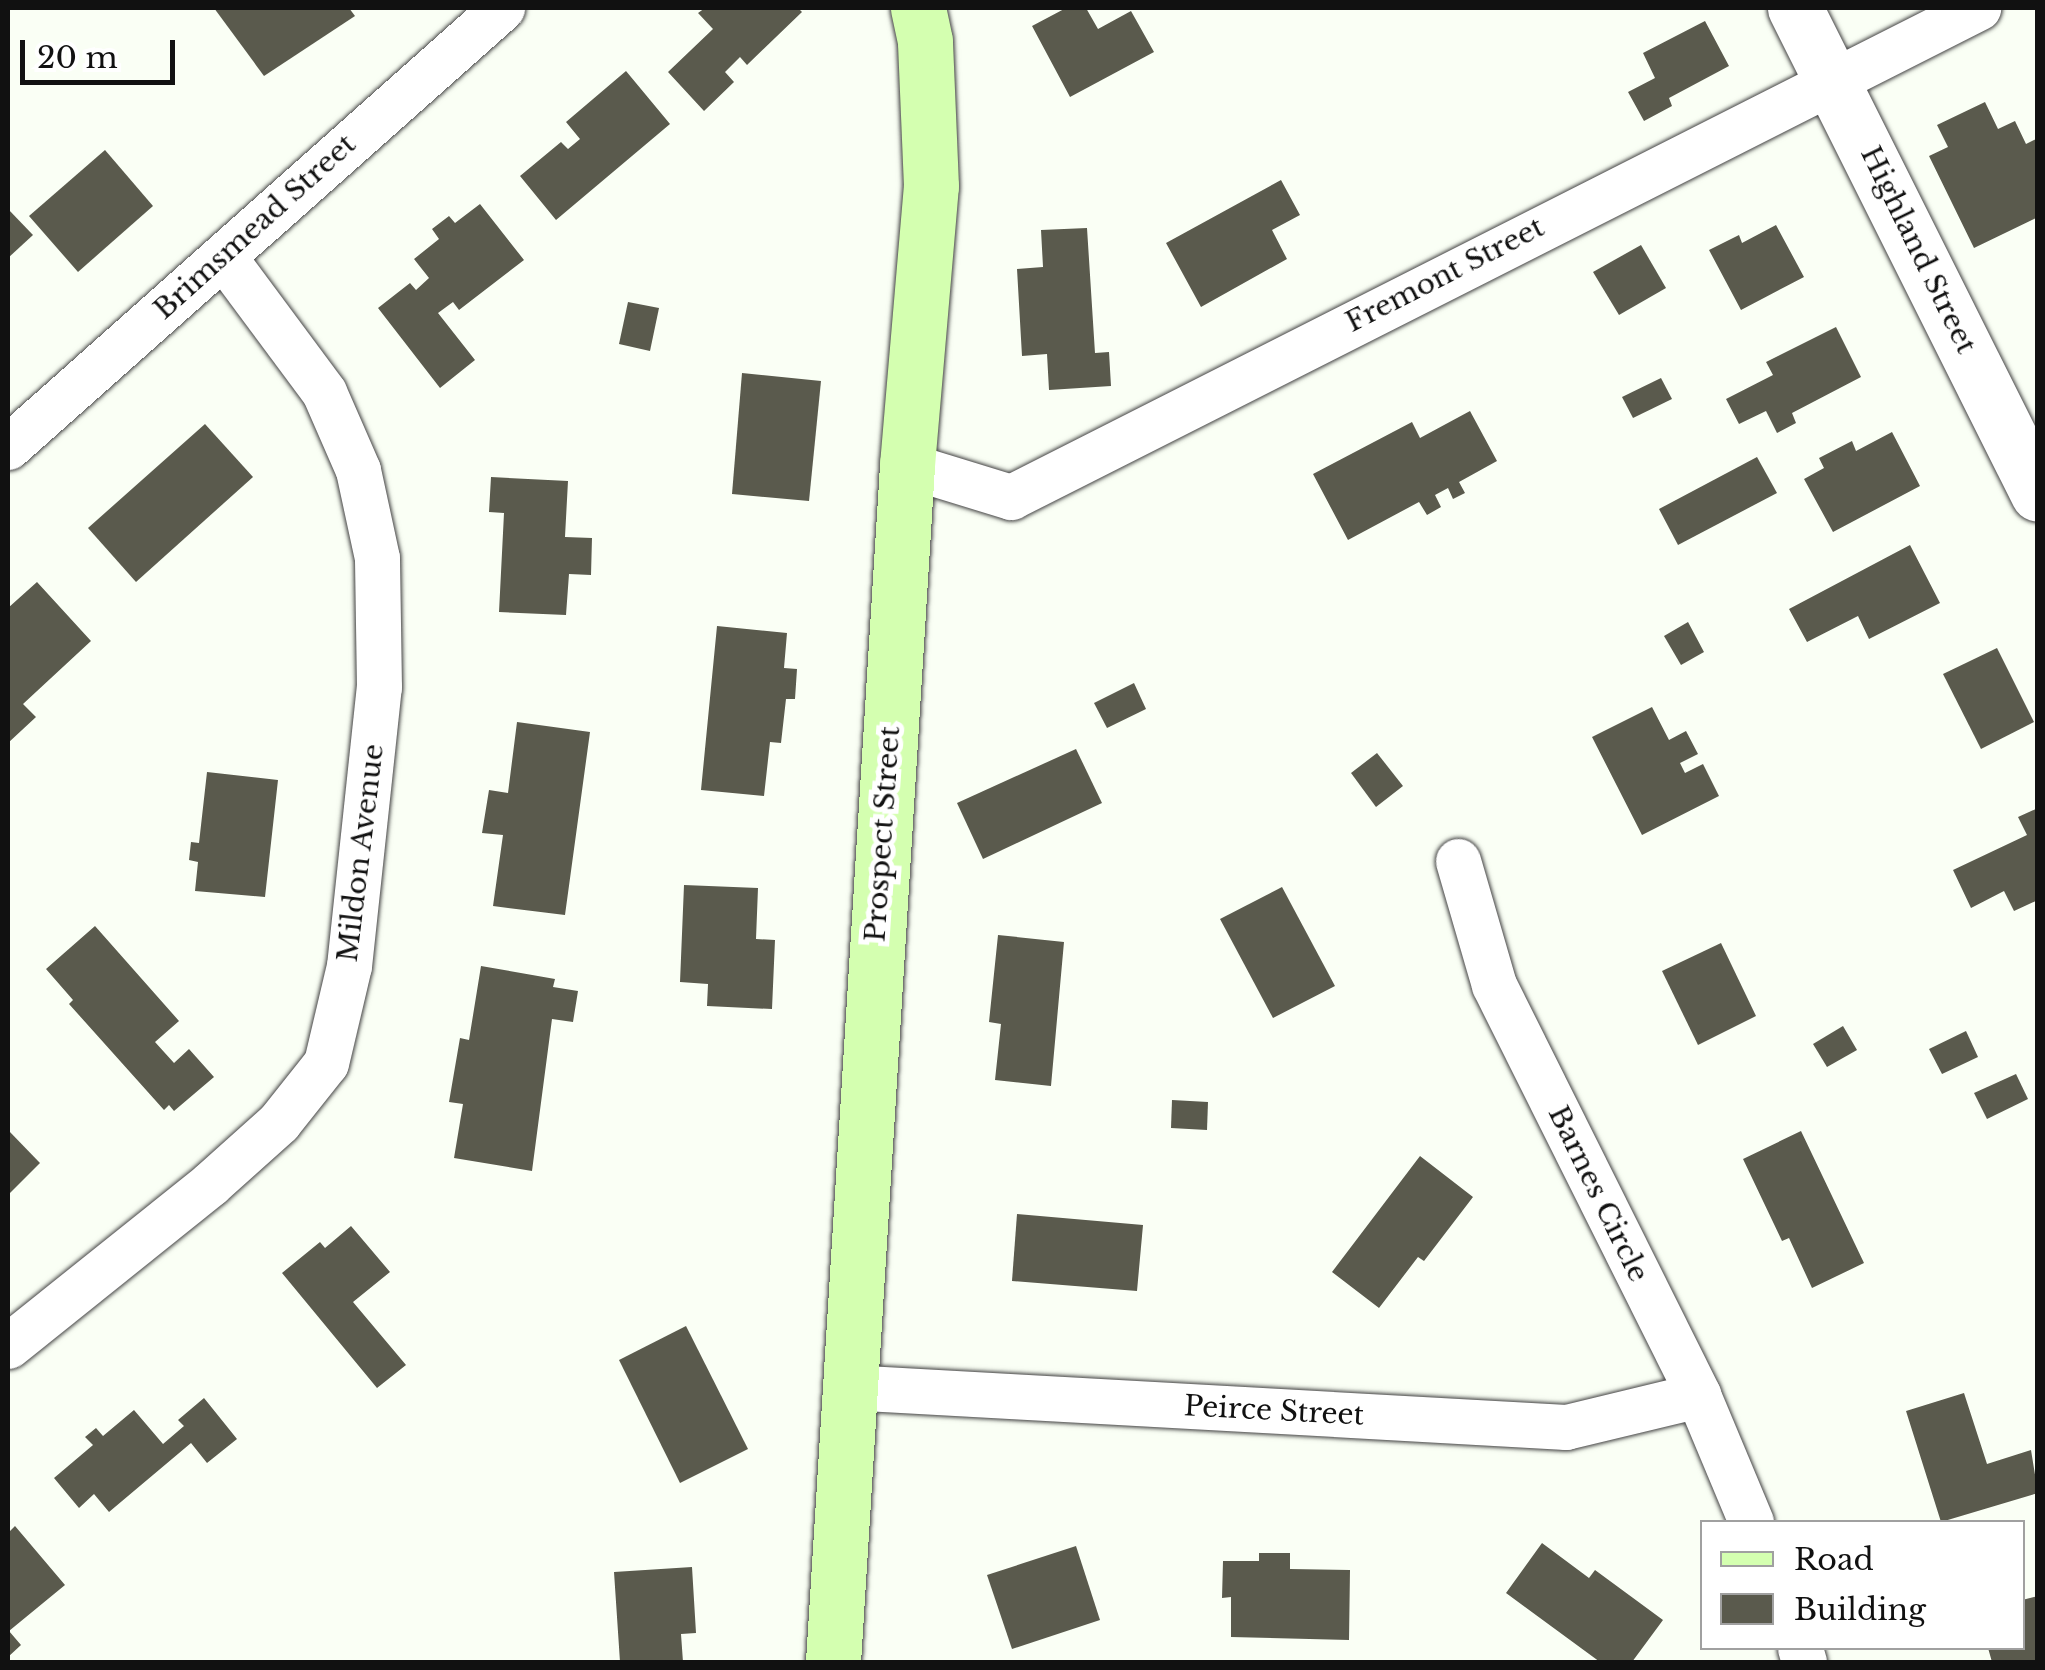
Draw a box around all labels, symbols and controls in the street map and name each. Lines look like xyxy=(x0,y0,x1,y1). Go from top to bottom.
scale bar xyxy=(25,20,180,82)
text: 20 m xyxy=(37,39,118,76)
street label: Brimsmead Street xyxy=(147,128,363,326)
street label: Highland Street xyxy=(1853,141,1983,359)
street label: Fremont Street xyxy=(1340,211,1550,339)
street label: Prospect Street xyxy=(859,725,907,943)
street label: Mildon Avenue xyxy=(331,742,391,964)
street label: Barnes Circle xyxy=(1541,1101,1655,1287)
street label: Peirce Street xyxy=(1183,1390,1365,1432)
legend xyxy=(1700,1520,2025,1650)
text: Road xyxy=(1794,1541,1874,1578)
text: Building xyxy=(1794,1591,1926,1628)

